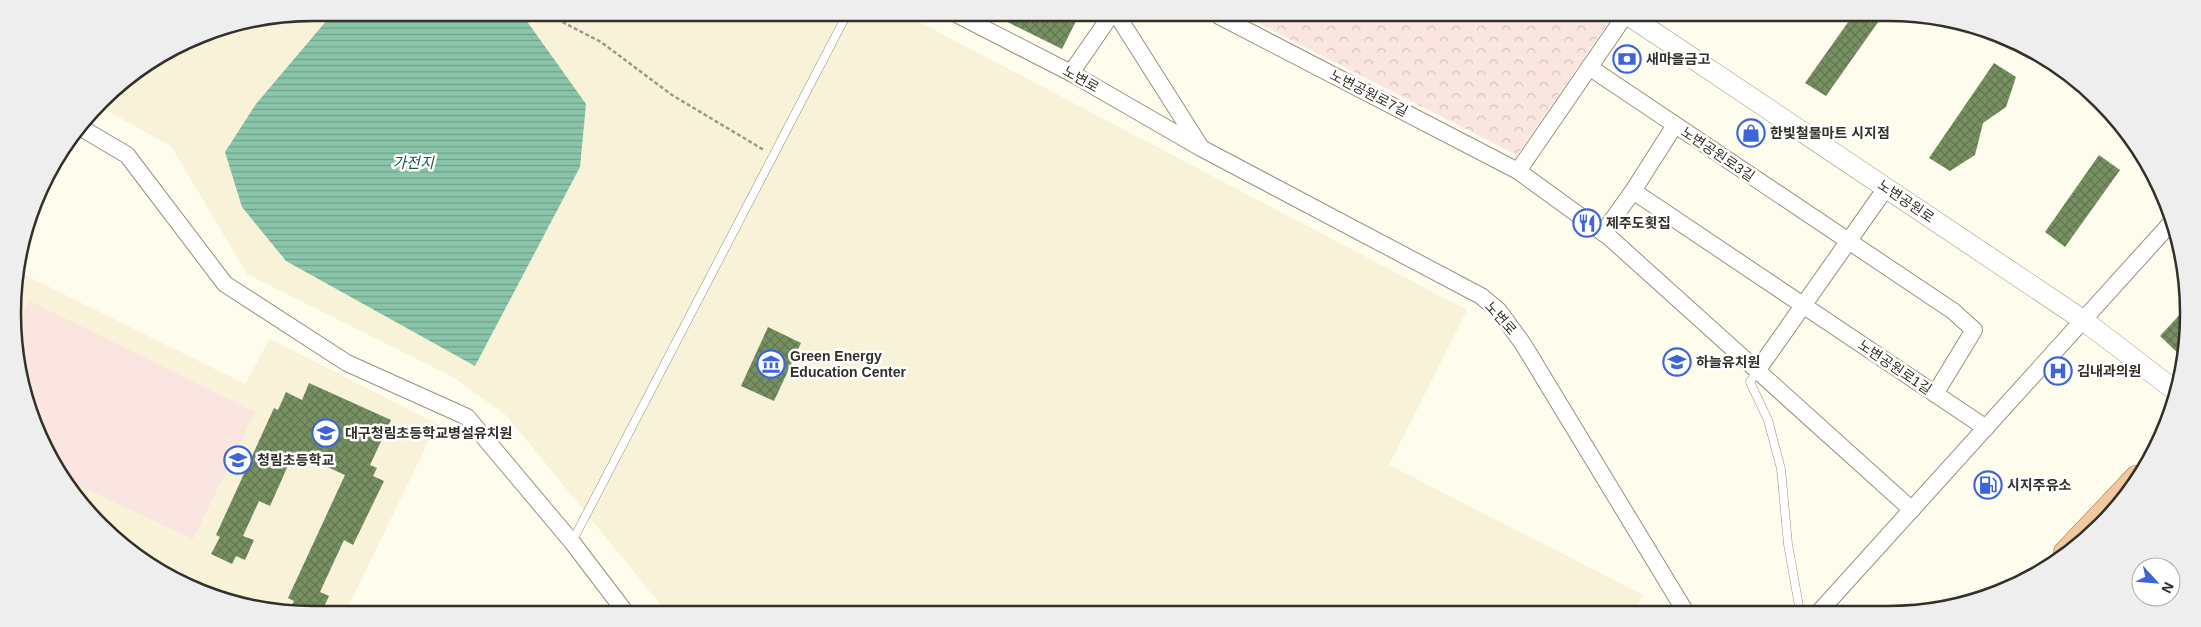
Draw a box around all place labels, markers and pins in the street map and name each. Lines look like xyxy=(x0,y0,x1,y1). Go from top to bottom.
bank icon: 새마을금고 xyxy=(1612,44,1642,74)
place label: 새마을금고 xyxy=(1646,51,1711,67)
shop icon: 한빛철물마트 시지점 xyxy=(1736,118,1766,148)
place label: 한빛철물마트 시지점 xyxy=(1770,125,1890,141)
restaurant icon: 제주도횟집 xyxy=(1572,208,1602,238)
place label: 제주도횟집 xyxy=(1606,215,1670,231)
school or university icon: 하늘유치원 xyxy=(1662,347,1692,377)
place label: Green Energy Education Center xyxy=(790,348,906,380)
museum icon: Green Energy Education Center xyxy=(756,349,786,379)
place label: 하늘유치원 xyxy=(1696,354,1760,370)
hospital icon: 김내과의원 xyxy=(2043,356,2073,386)
place label: 김내과의원 xyxy=(2077,363,2141,379)
school or university icon: 대구청림초등학교병설유치원 xyxy=(311,418,341,448)
place label: 대구청림초등학교병설유치원 xyxy=(345,425,512,441)
school or university icon: 청림초등학교 xyxy=(223,445,253,475)
place label: 청림초등학교 xyxy=(257,452,334,468)
fuel station icon: 시지주유소 xyxy=(1973,470,2003,500)
place label: 시지주유소 xyxy=(2007,477,2072,493)

